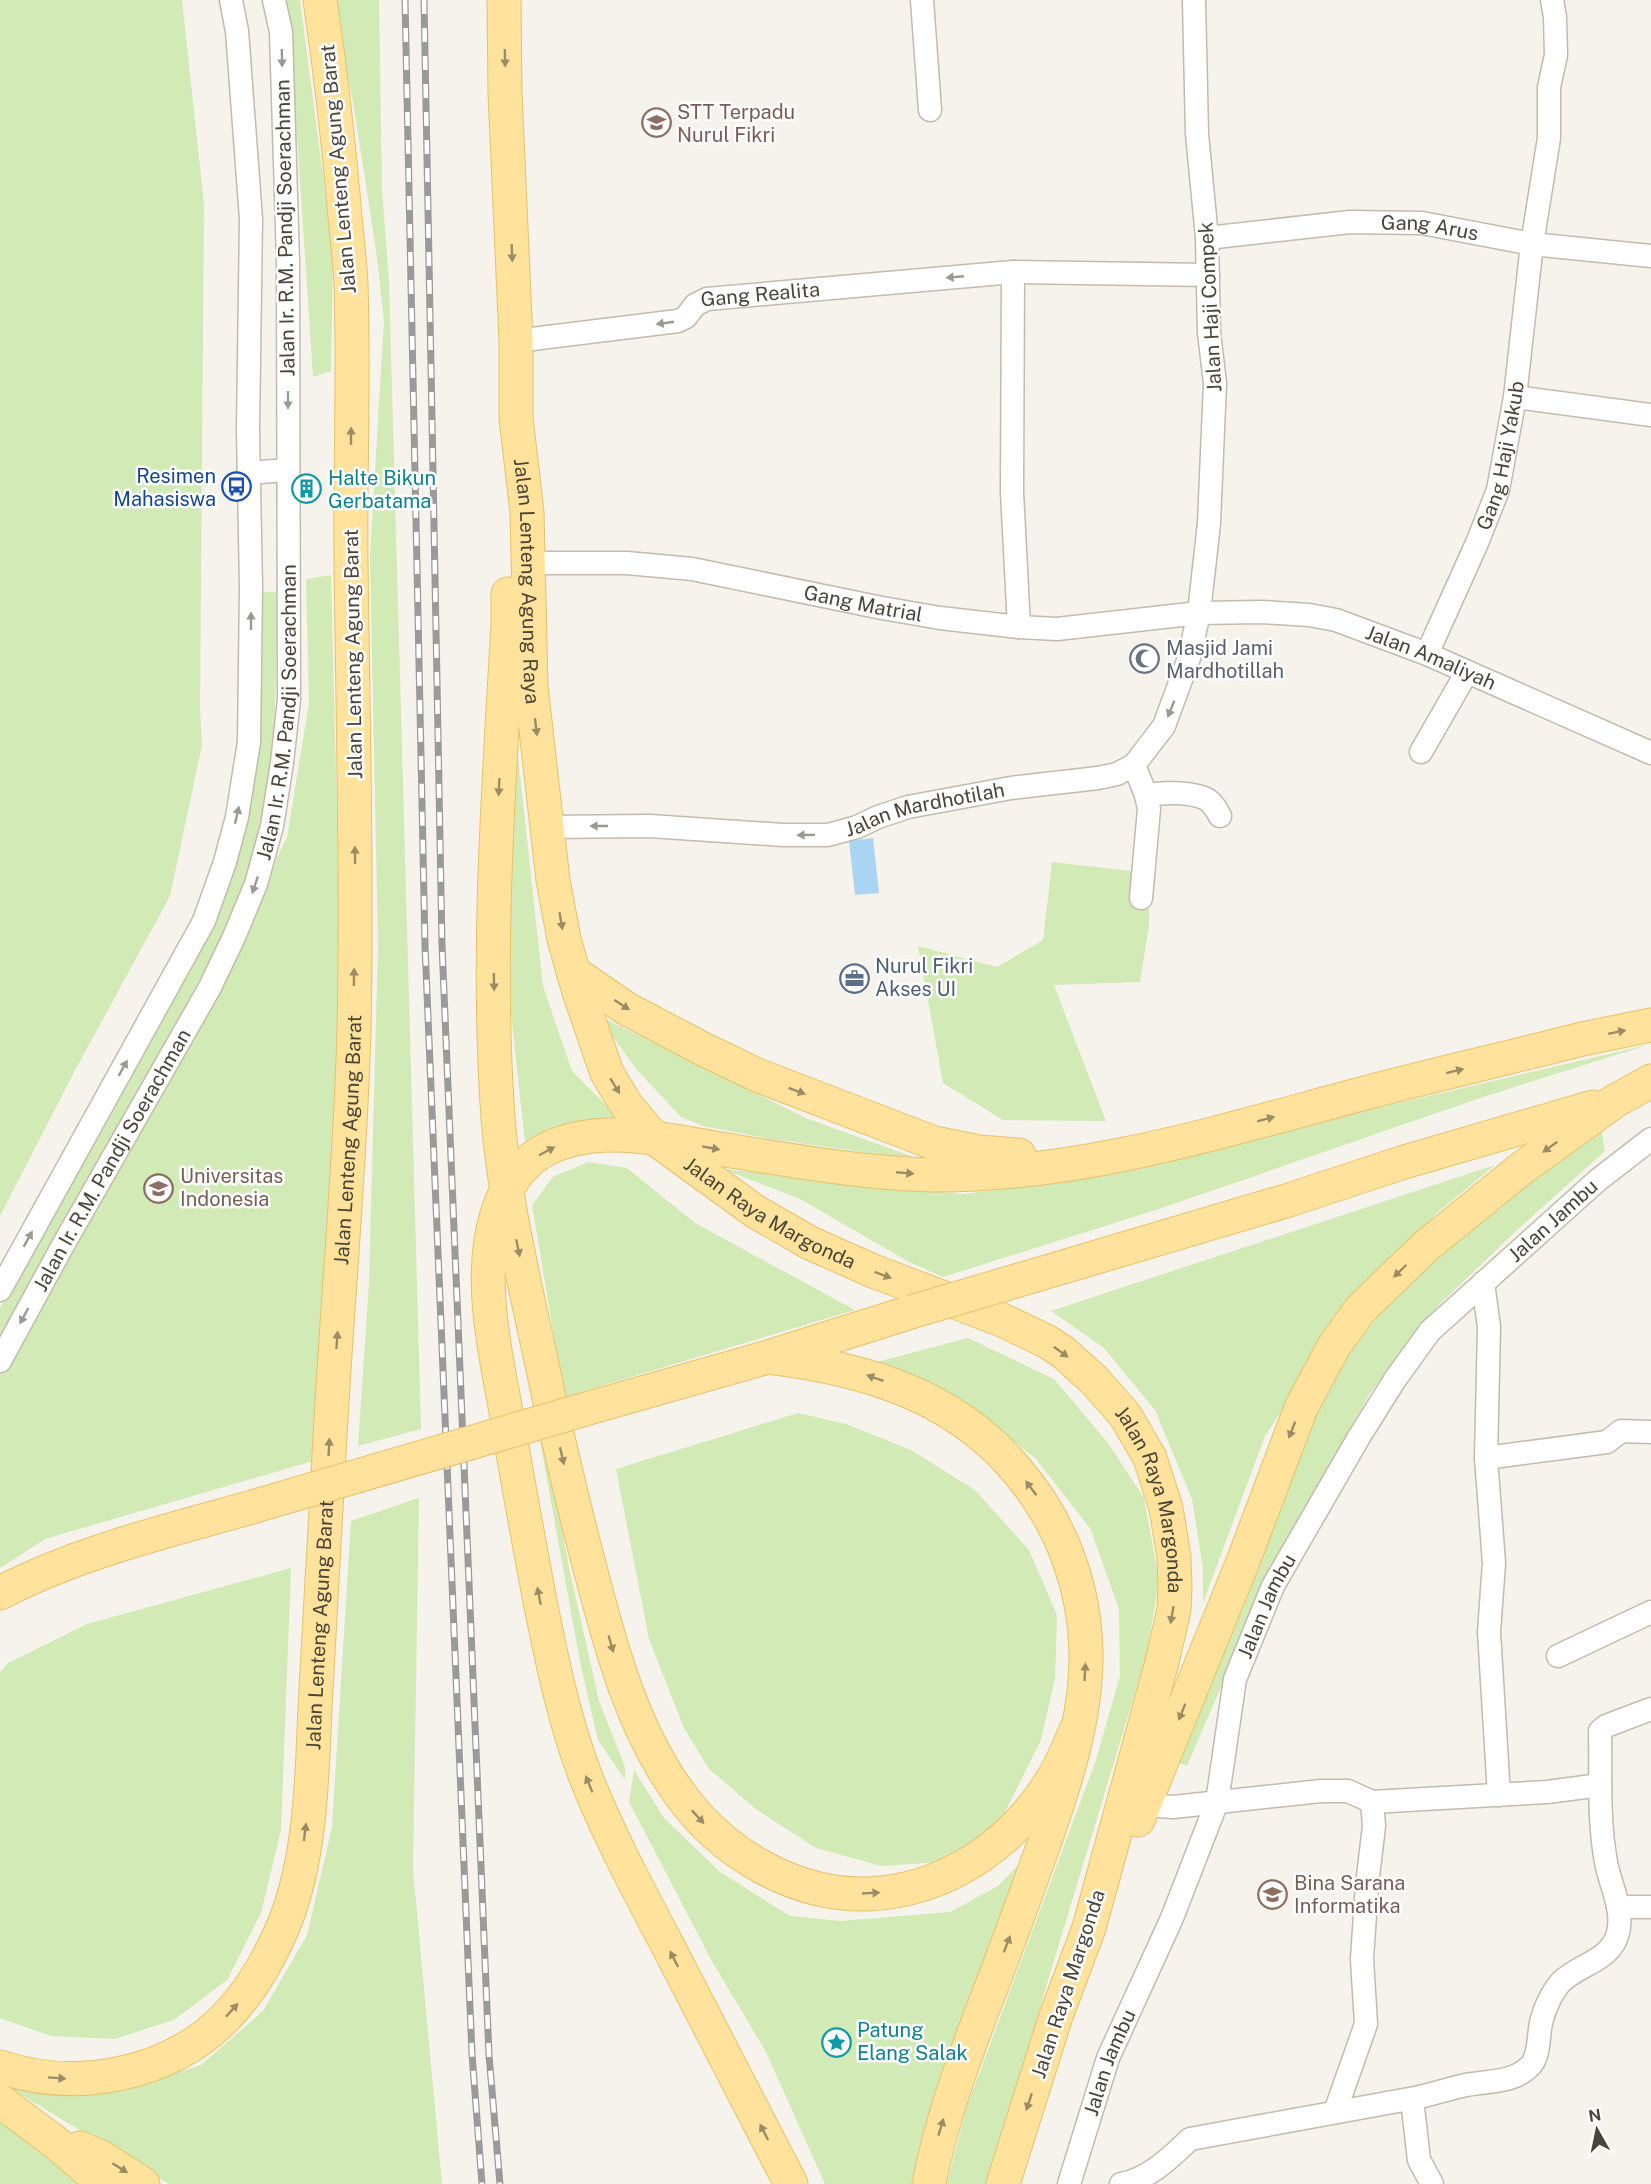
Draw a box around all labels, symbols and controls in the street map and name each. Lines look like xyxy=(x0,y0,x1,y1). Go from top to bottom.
street label: Jalan Lenteng Agung Barat xyxy=(315,43,361,295)
one-way arrow xyxy=(277,48,286,67)
one-way arrow xyxy=(500,49,509,68)
street label: Jalan Ir. R.M. Pandji Soerachman xyxy=(270,79,300,377)
place label: STT Terpadu Nurul Fikri xyxy=(677,100,795,147)
school or university icon: STT Terpadu Nurul Fikri xyxy=(640,107,672,139)
street label: Gang Arus xyxy=(1381,210,1481,246)
street label: Jalan Haji Compek xyxy=(1194,221,1226,393)
one-way arrow xyxy=(507,244,516,263)
one-way arrow xyxy=(945,272,964,282)
street label: Gang Realita xyxy=(699,277,821,312)
one-way arrow xyxy=(655,319,674,328)
street label: Gang Haji Yakub xyxy=(1471,380,1529,534)
one-way arrow xyxy=(283,390,293,409)
one-way arrow xyxy=(346,427,356,446)
street label: Jalan Lenteng Agung Raya xyxy=(509,457,545,705)
place label: Resimen Mahasiswa xyxy=(113,464,216,511)
place label: Halte Bikun Gerbatama xyxy=(328,466,436,513)
bus stop icon: Resimen Mahasiswa xyxy=(221,471,253,503)
building icon: Halte Bikun Gerbatama xyxy=(291,473,323,505)
street label: Jalan Lenteng Agung Barat xyxy=(339,529,367,779)
street label: Jalan Ir. R.M. Pandji Soerachman xyxy=(251,564,301,863)
street label: Gang Matrial xyxy=(802,580,925,627)
one-way arrow xyxy=(246,612,256,631)
street label: Jalan Amaliyah xyxy=(1362,620,1500,695)
place label: Masjid Jami Mardhotillah xyxy=(1166,636,1284,683)
mosque icon: Masjid Jami Mardhotillah xyxy=(1129,643,1161,675)
one-way arrow xyxy=(1166,701,1176,719)
one-way arrow xyxy=(531,718,541,737)
street label: Jalan Mardhotilah xyxy=(843,777,1007,842)
one-way arrow xyxy=(494,778,504,797)
one-way arrow xyxy=(233,805,242,824)
one-way arrow xyxy=(589,821,608,831)
one-way arrow xyxy=(796,830,815,840)
one-way arrow xyxy=(350,845,360,864)
one-way arrow xyxy=(250,876,260,894)
one-way arrow xyxy=(556,911,565,930)
place label: Nurul Fikri Akses UI xyxy=(875,954,973,1001)
office icon: Nurul Fikri Akses UI xyxy=(838,962,870,994)
one-way arrow xyxy=(350,968,359,987)
one-way arrow xyxy=(489,972,499,991)
one-way arrow xyxy=(613,999,629,1011)
street label: Jalan Lenteng Agung Barat xyxy=(329,1015,366,1266)
street label: Jalan Ir. R.M. Pandji Soerachman xyxy=(28,1025,196,1295)
one-way arrow xyxy=(1607,1027,1626,1036)
one-way arrow xyxy=(118,1059,128,1076)
one-way arrow xyxy=(1446,1065,1465,1075)
one-way arrow xyxy=(609,1078,620,1094)
one-way arrow xyxy=(788,1086,806,1096)
one-way arrow xyxy=(1258,1114,1276,1123)
one-way arrow xyxy=(1543,1141,1559,1153)
one-way arrow xyxy=(702,1144,721,1153)
one-way arrow xyxy=(538,1146,555,1155)
street label: Jalan Raya Margonda xyxy=(679,1152,859,1274)
place label: Universitas Indonesia xyxy=(180,1164,283,1211)
one-way arrow xyxy=(895,1168,914,1178)
school or university icon: Universitas Indonesia xyxy=(143,1172,175,1204)
street label: Jalan Jambu xyxy=(1503,1174,1603,1267)
one-way arrow xyxy=(23,1230,33,1247)
one-way arrow xyxy=(513,1239,523,1257)
one-way arrow xyxy=(1393,1263,1407,1277)
one-way arrow xyxy=(874,1270,892,1280)
one-way arrow xyxy=(19,1307,29,1324)
one-way arrow xyxy=(332,1330,341,1349)
one-way arrow xyxy=(1053,1346,1069,1358)
one-way arrow xyxy=(866,1373,884,1382)
street label: Jalan Raya Margonda xyxy=(1110,1401,1187,1594)
one-way arrow xyxy=(1287,1422,1297,1440)
one-way arrow xyxy=(325,1437,334,1456)
one-way arrow xyxy=(558,1446,567,1465)
one-way arrow xyxy=(1026,1481,1038,1496)
street label: Jalan Lenteng Agung Barat xyxy=(301,1499,338,1751)
street label: Jalan Jambu xyxy=(1233,1550,1301,1662)
one-way arrow xyxy=(534,1586,543,1605)
one-way arrow xyxy=(1167,1606,1176,1625)
one-way arrow xyxy=(607,1635,616,1653)
one-way arrow xyxy=(1080,1662,1089,1681)
one-way arrow xyxy=(1177,1704,1187,1722)
one-way arrow xyxy=(584,1775,593,1793)
one-way arrow xyxy=(691,1809,705,1824)
one-way arrow xyxy=(301,1823,310,1842)
place label: Bina Sarana Informatika xyxy=(1294,1871,1405,1918)
school or university icon: Bina Sarana Informatika xyxy=(1257,1879,1289,1911)
street label: Jalan Raya Margonda xyxy=(1026,1887,1110,2081)
one-way arrow xyxy=(861,1889,880,1898)
one-way arrow xyxy=(1003,1934,1013,1952)
one-way arrow xyxy=(670,1950,680,1968)
one-way arrow xyxy=(225,2003,238,2018)
street label: Jalan Jambu xyxy=(1079,2006,1141,2119)
place label: Patung Elang Salak xyxy=(857,2018,968,2065)
place icon: Patung Elang Salak xyxy=(820,2026,852,2058)
one-way arrow xyxy=(48,2073,67,2083)
one-way arrow xyxy=(1024,2093,1033,2111)
north arrow xyxy=(1567,2100,1627,2160)
text: N xyxy=(1587,2105,1602,2126)
one-way arrow xyxy=(937,2118,947,2136)
one-way arrow xyxy=(759,2123,769,2140)
one-way arrow xyxy=(111,2163,128,2174)

